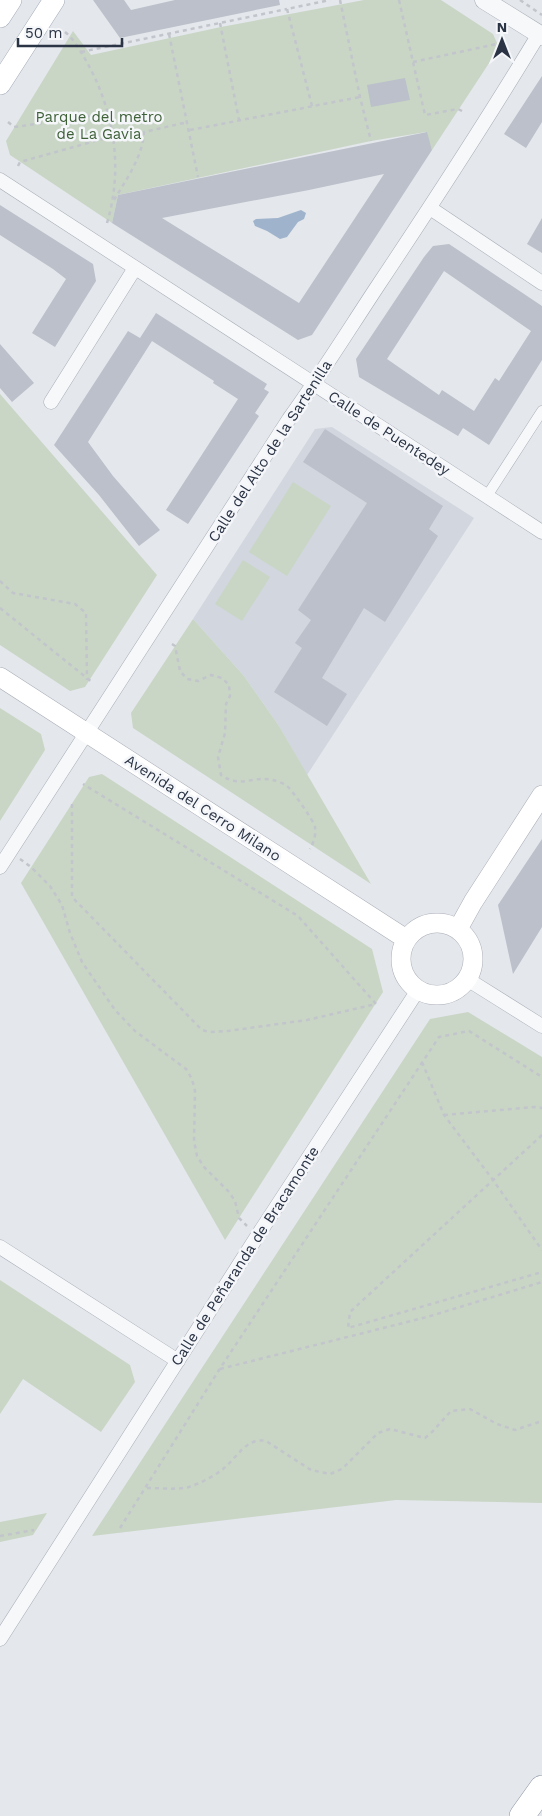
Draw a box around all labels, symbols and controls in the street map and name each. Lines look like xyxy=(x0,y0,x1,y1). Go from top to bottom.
scale bar xyxy=(18,15,121,47)
north arrow xyxy=(477,15,527,65)
text: N xyxy=(497,19,507,35)
text: 50 m xyxy=(25,24,62,42)
park label: Parque del metro de La Gavia xyxy=(35,108,163,143)
street label: Calle del Alto de la Sartenilla xyxy=(204,356,336,545)
street label: Calle de Puentedey xyxy=(325,387,453,479)
street label: Avenida del Cerro Milano xyxy=(122,751,284,865)
street label: Calle de Peñaranda de Bracamonte xyxy=(167,1143,323,1369)

